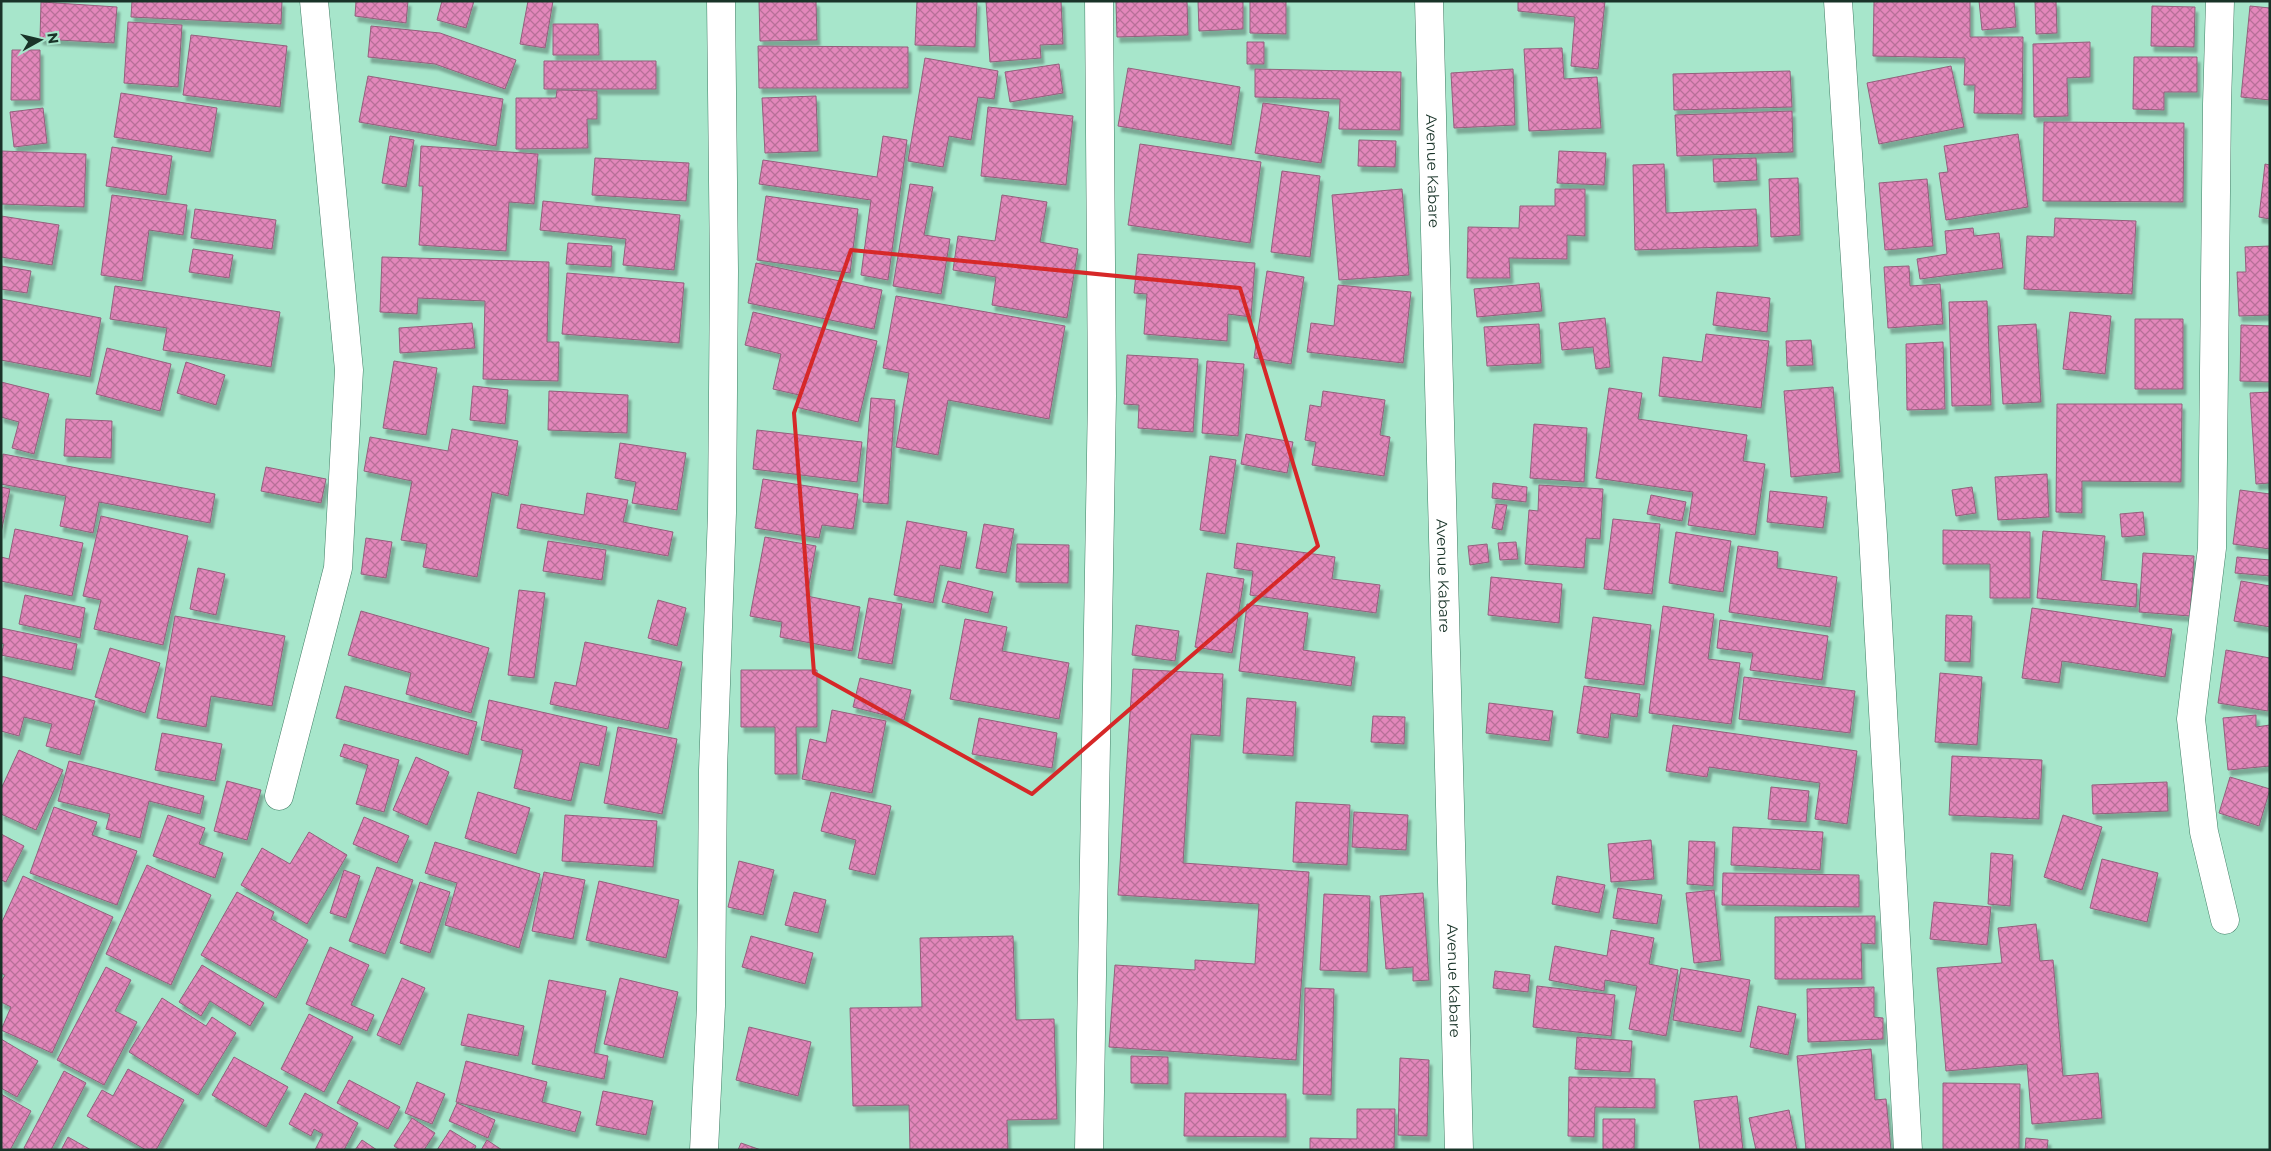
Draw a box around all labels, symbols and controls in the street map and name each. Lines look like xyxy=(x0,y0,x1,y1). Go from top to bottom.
north arrow xyxy=(15,15,65,65)
text: N xyxy=(43,31,63,45)
street label: Avenue Kabare xyxy=(1422,114,1444,228)
street label: Avenue Kabare xyxy=(1433,519,1455,633)
street label: Avenue Kabare xyxy=(1444,924,1466,1038)

